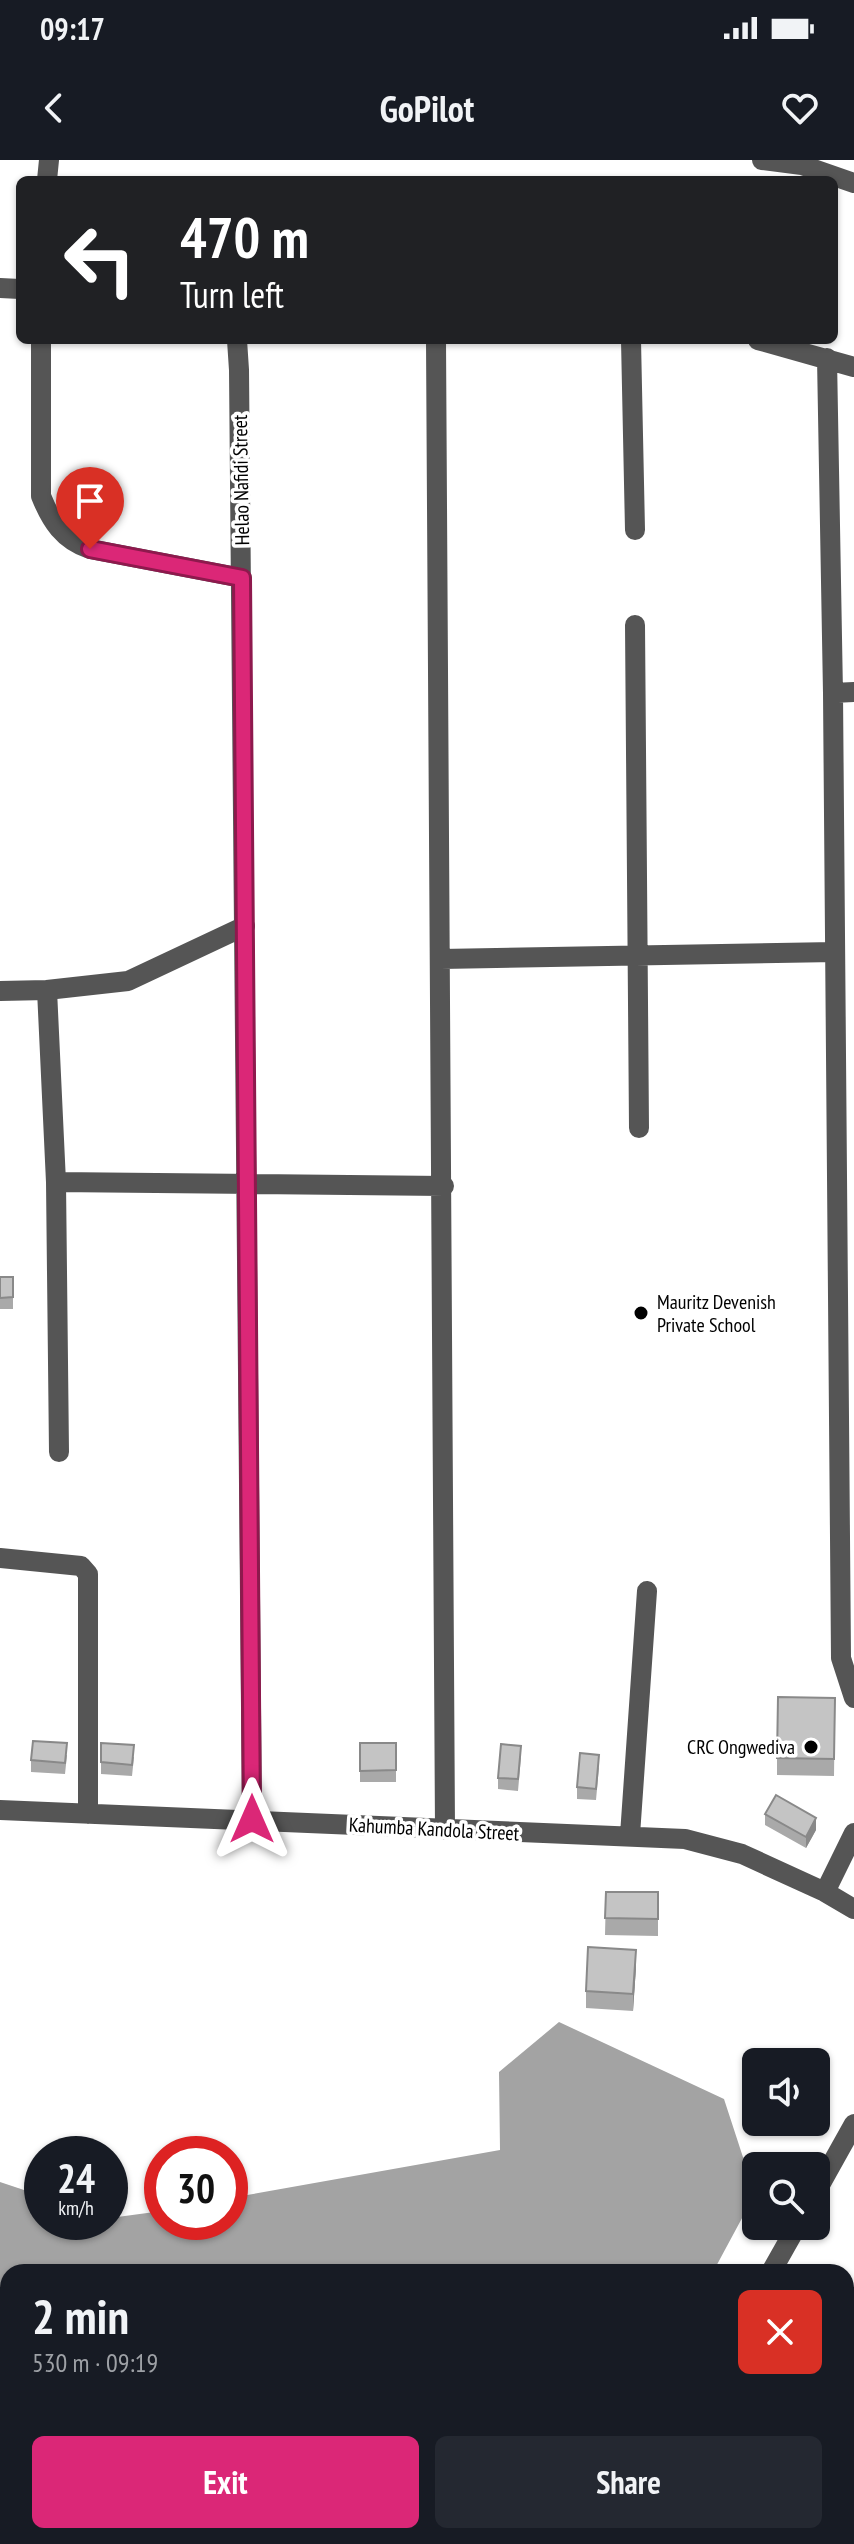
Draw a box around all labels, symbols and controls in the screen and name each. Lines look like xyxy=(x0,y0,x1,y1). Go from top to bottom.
text: 09:17 xyxy=(40,9,105,48)
text: GoPilot xyxy=(380,85,474,132)
icon: back xyxy=(32,86,76,130)
icon: heart xyxy=(778,86,822,130)
text: 470 m xyxy=(180,201,309,273)
icon: left xyxy=(48,208,152,312)
text: Turn left xyxy=(180,271,284,318)
street label: Helao Nafidi Street xyxy=(227,414,255,546)
pin xyxy=(56,467,124,549)
icon: arrive xyxy=(68,479,112,523)
place label: Mauritz Devenish Private School xyxy=(657,1289,776,1338)
marker: Mauritz Devenish Private School xyxy=(632,1304,650,1322)
place label: CRC Ongwediva xyxy=(687,1734,795,1760)
marker: CRC Ongwediva xyxy=(802,1738,820,1756)
position arrow xyxy=(210,1777,294,1861)
street label: Kahumba Kandola Street xyxy=(348,1812,520,1846)
map controls xyxy=(742,2048,830,2240)
button: sound xyxy=(742,2048,830,2136)
speed limit sign: 30 xyxy=(144,2136,248,2240)
text: 24 xyxy=(57,2152,95,2204)
button: search xyxy=(742,2152,830,2240)
text: km/h xyxy=(58,2195,94,2221)
text: 2 min xyxy=(32,2285,129,2347)
button: close xyxy=(738,2290,822,2374)
text: 530 m · 09:19 xyxy=(32,2346,158,2379)
button: Exit xyxy=(32,2436,419,2528)
button: Share xyxy=(435,2436,822,2528)

